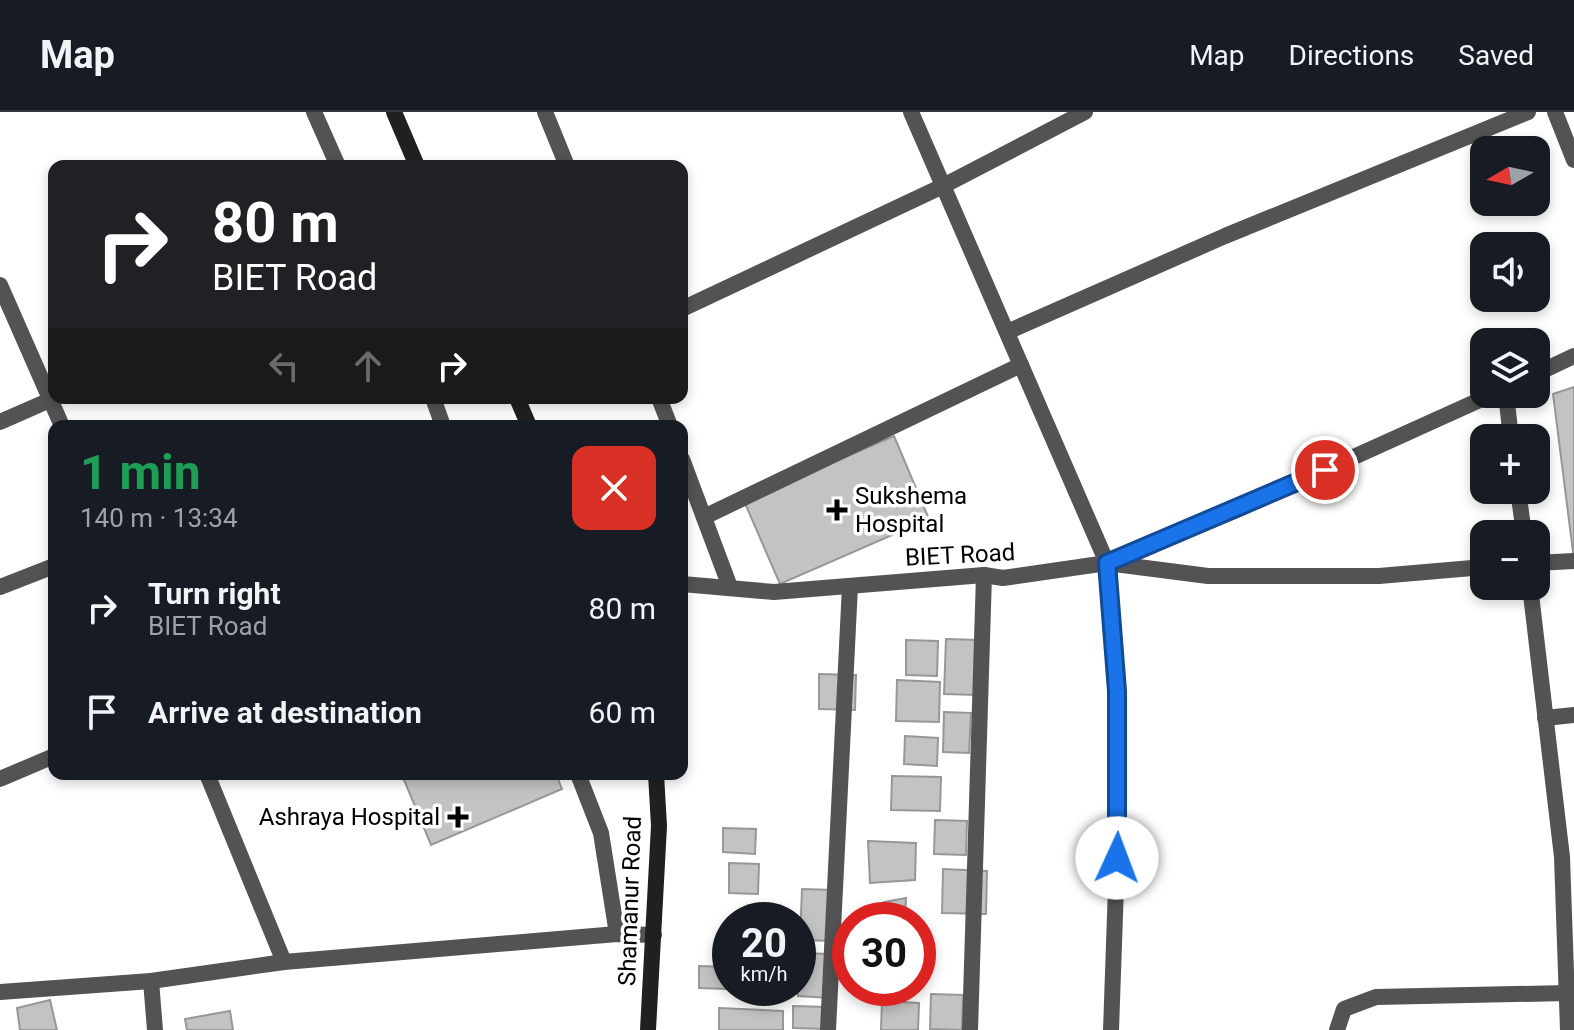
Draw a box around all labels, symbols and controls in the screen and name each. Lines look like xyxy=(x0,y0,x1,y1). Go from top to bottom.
text: Map xyxy=(40,33,115,77)
text: Map xyxy=(1189,39,1245,72)
text: Directions xyxy=(1289,39,1414,72)
text: Saved xyxy=(1458,39,1534,72)
north arrow xyxy=(1470,136,1550,216)
map controls xyxy=(1470,136,1550,600)
text: 80 m xyxy=(212,190,339,256)
icon: right xyxy=(80,192,184,296)
button: sound xyxy=(1470,232,1550,312)
text: BIET Road xyxy=(212,257,377,299)
button: layers xyxy=(1470,328,1550,408)
icon: left xyxy=(262,344,306,388)
icon: ahead xyxy=(346,344,390,388)
icon: right xyxy=(430,344,474,388)
button: + xyxy=(1470,424,1550,504)
pin xyxy=(1291,436,1359,504)
text: 1 min xyxy=(80,444,201,501)
button: close xyxy=(572,446,656,530)
icon: arrive xyxy=(1303,448,1347,492)
place label: Sukshema Hospital xyxy=(855,482,967,538)
marker: Sukshema Hospital xyxy=(826,499,848,521)
text: 140 m · 13:34 xyxy=(80,503,238,533)
button: − xyxy=(1470,520,1550,600)
street label: BIET Road xyxy=(904,538,1016,572)
text: Turn right xyxy=(148,576,281,611)
icon: right xyxy=(80,586,124,630)
text: 80 m xyxy=(589,591,656,626)
text: BIET Road xyxy=(148,611,267,641)
icon: arrive xyxy=(80,690,124,734)
text: Arrive at destination xyxy=(148,695,422,730)
text: 60 m xyxy=(589,695,656,730)
place label: Ashraya Hospital xyxy=(259,803,440,831)
marker: Ashraya Hospital xyxy=(447,806,469,828)
street label: Shamanur Road xyxy=(613,815,647,987)
position arrow xyxy=(1075,816,1159,900)
speed limit sign: 30 xyxy=(832,902,936,1006)
text: 20 xyxy=(741,920,787,967)
text: km/h xyxy=(741,962,787,986)

